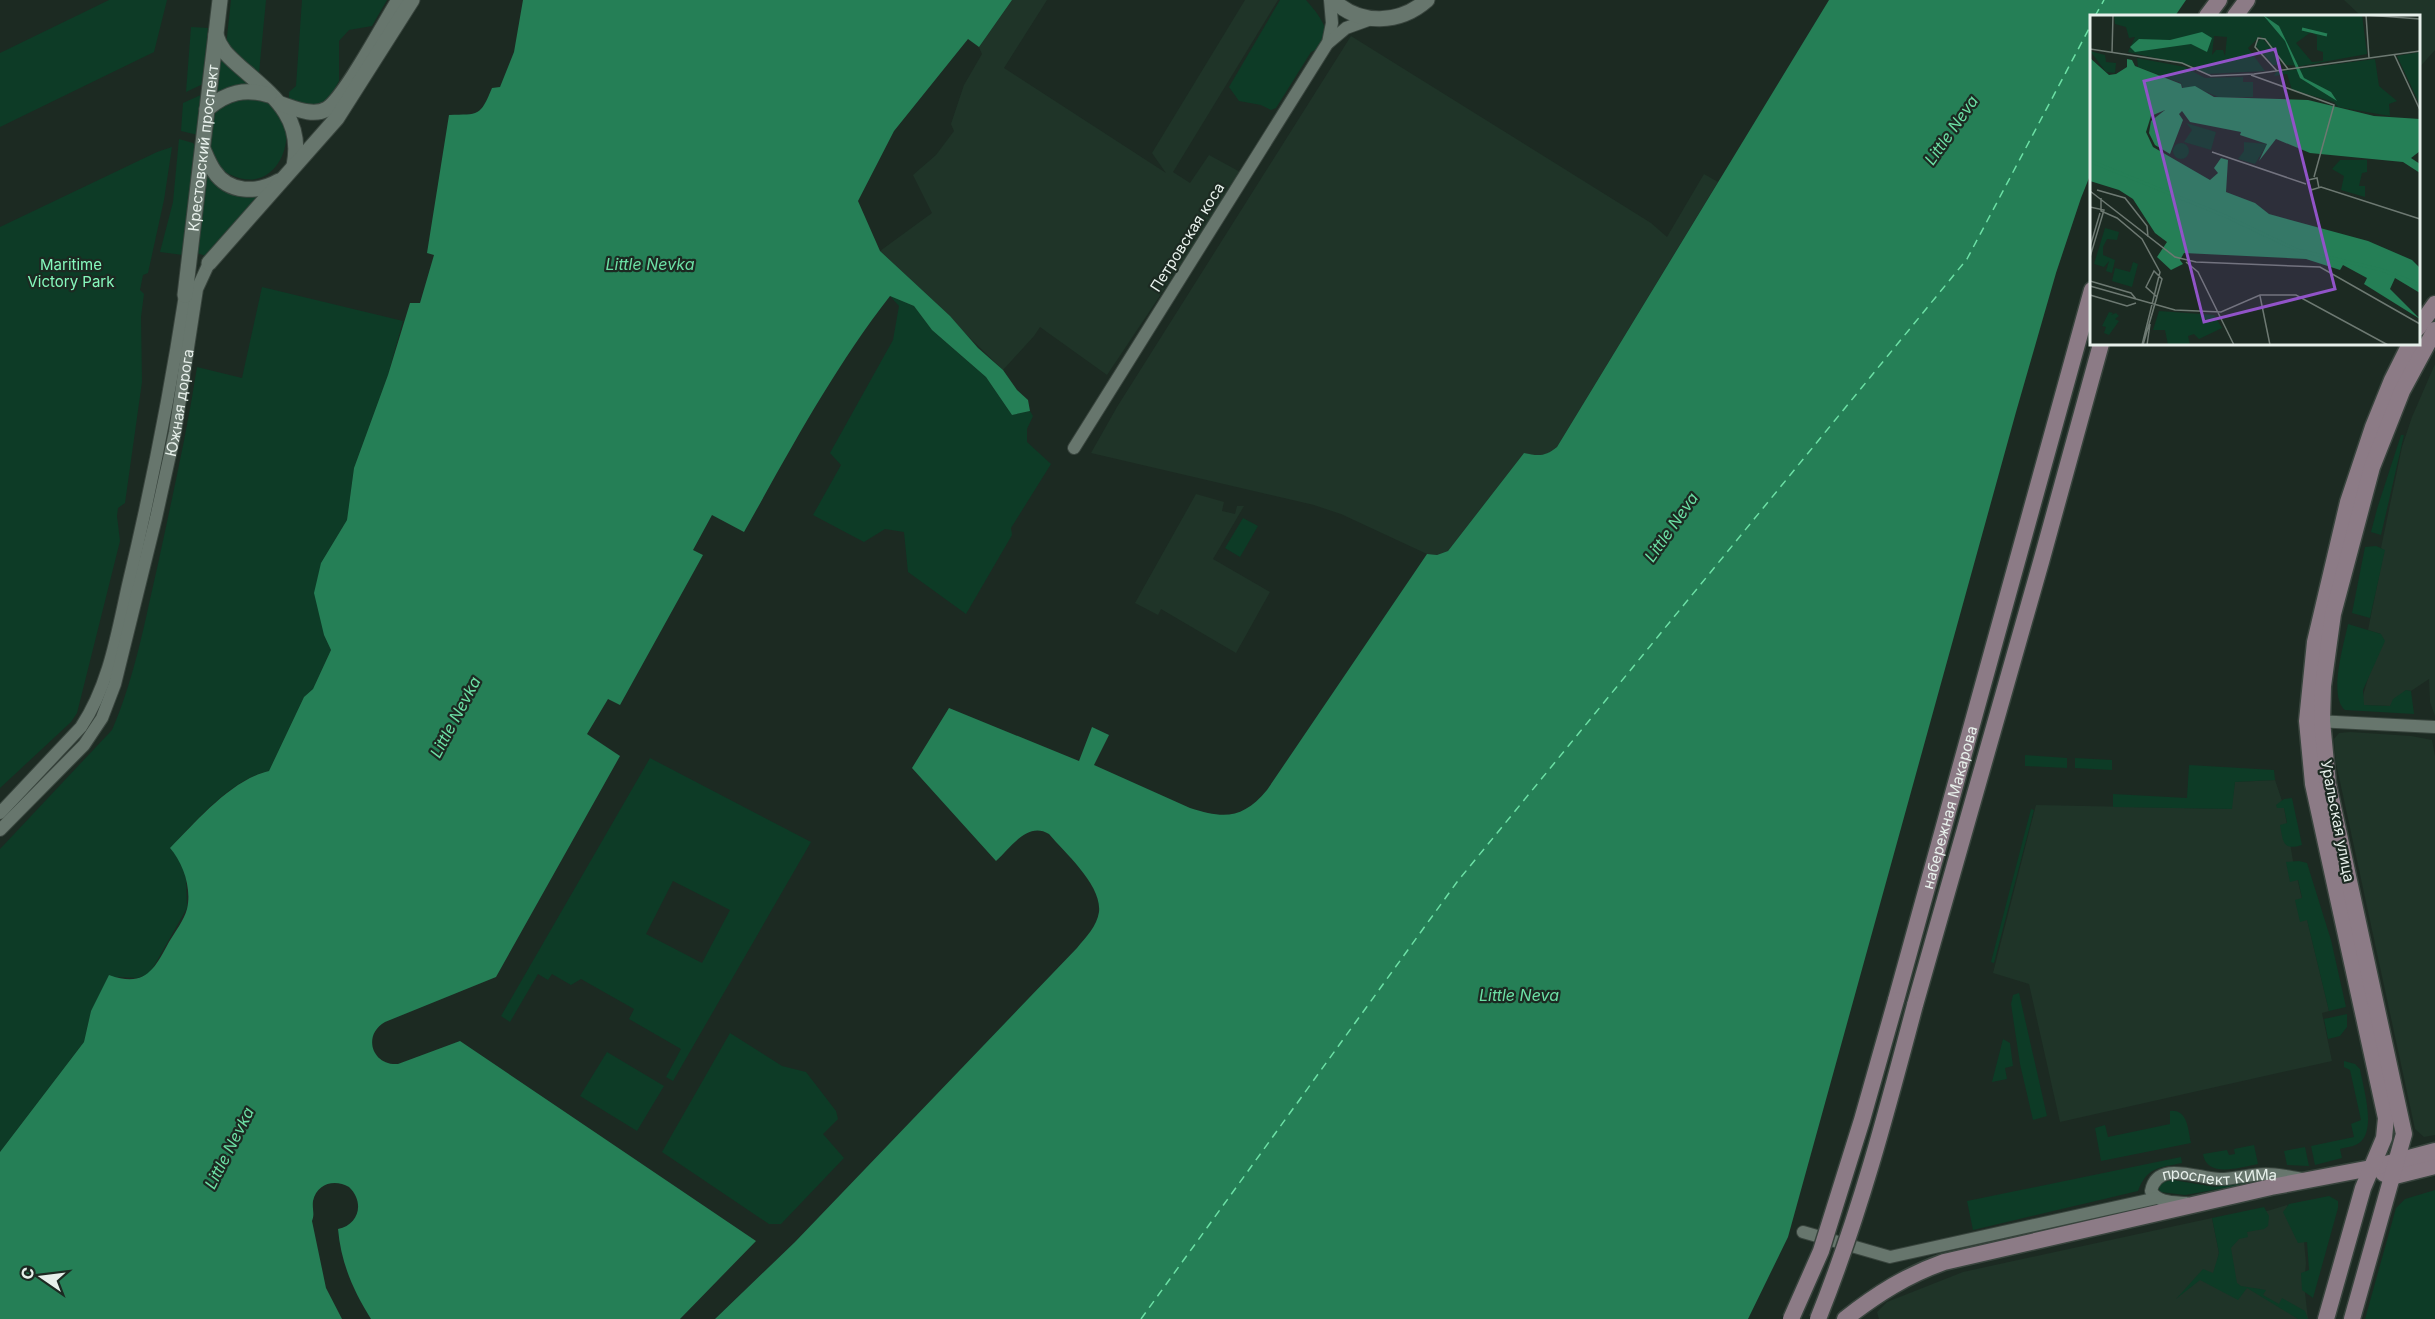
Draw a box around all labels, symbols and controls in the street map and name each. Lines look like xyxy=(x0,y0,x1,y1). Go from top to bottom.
inset map xyxy=(2090,15,2420,345)
street label: Крестовский проспект xyxy=(183,64,222,232)
water label: Little Neva xyxy=(1920,91,1982,169)
street label: Петровская коса xyxy=(1146,179,1228,295)
water label: Little Nevka xyxy=(606,254,695,274)
park label: Maritime Victory Park xyxy=(28,255,115,291)
street label: Южная дорога xyxy=(160,348,197,458)
water label: Little Neva xyxy=(1640,488,1702,566)
water label: Little Nevka xyxy=(425,673,485,761)
street label: набережная Макарова xyxy=(1918,724,1981,891)
street label: Уральская улица xyxy=(2317,758,2359,884)
water label: Little Neva xyxy=(1479,985,1559,1005)
water label: Little Nevka xyxy=(200,1104,258,1192)
street label: проспект КИМа xyxy=(2160,1163,2278,1189)
north arrow xyxy=(12,1247,72,1307)
text: С xyxy=(16,1265,39,1282)

